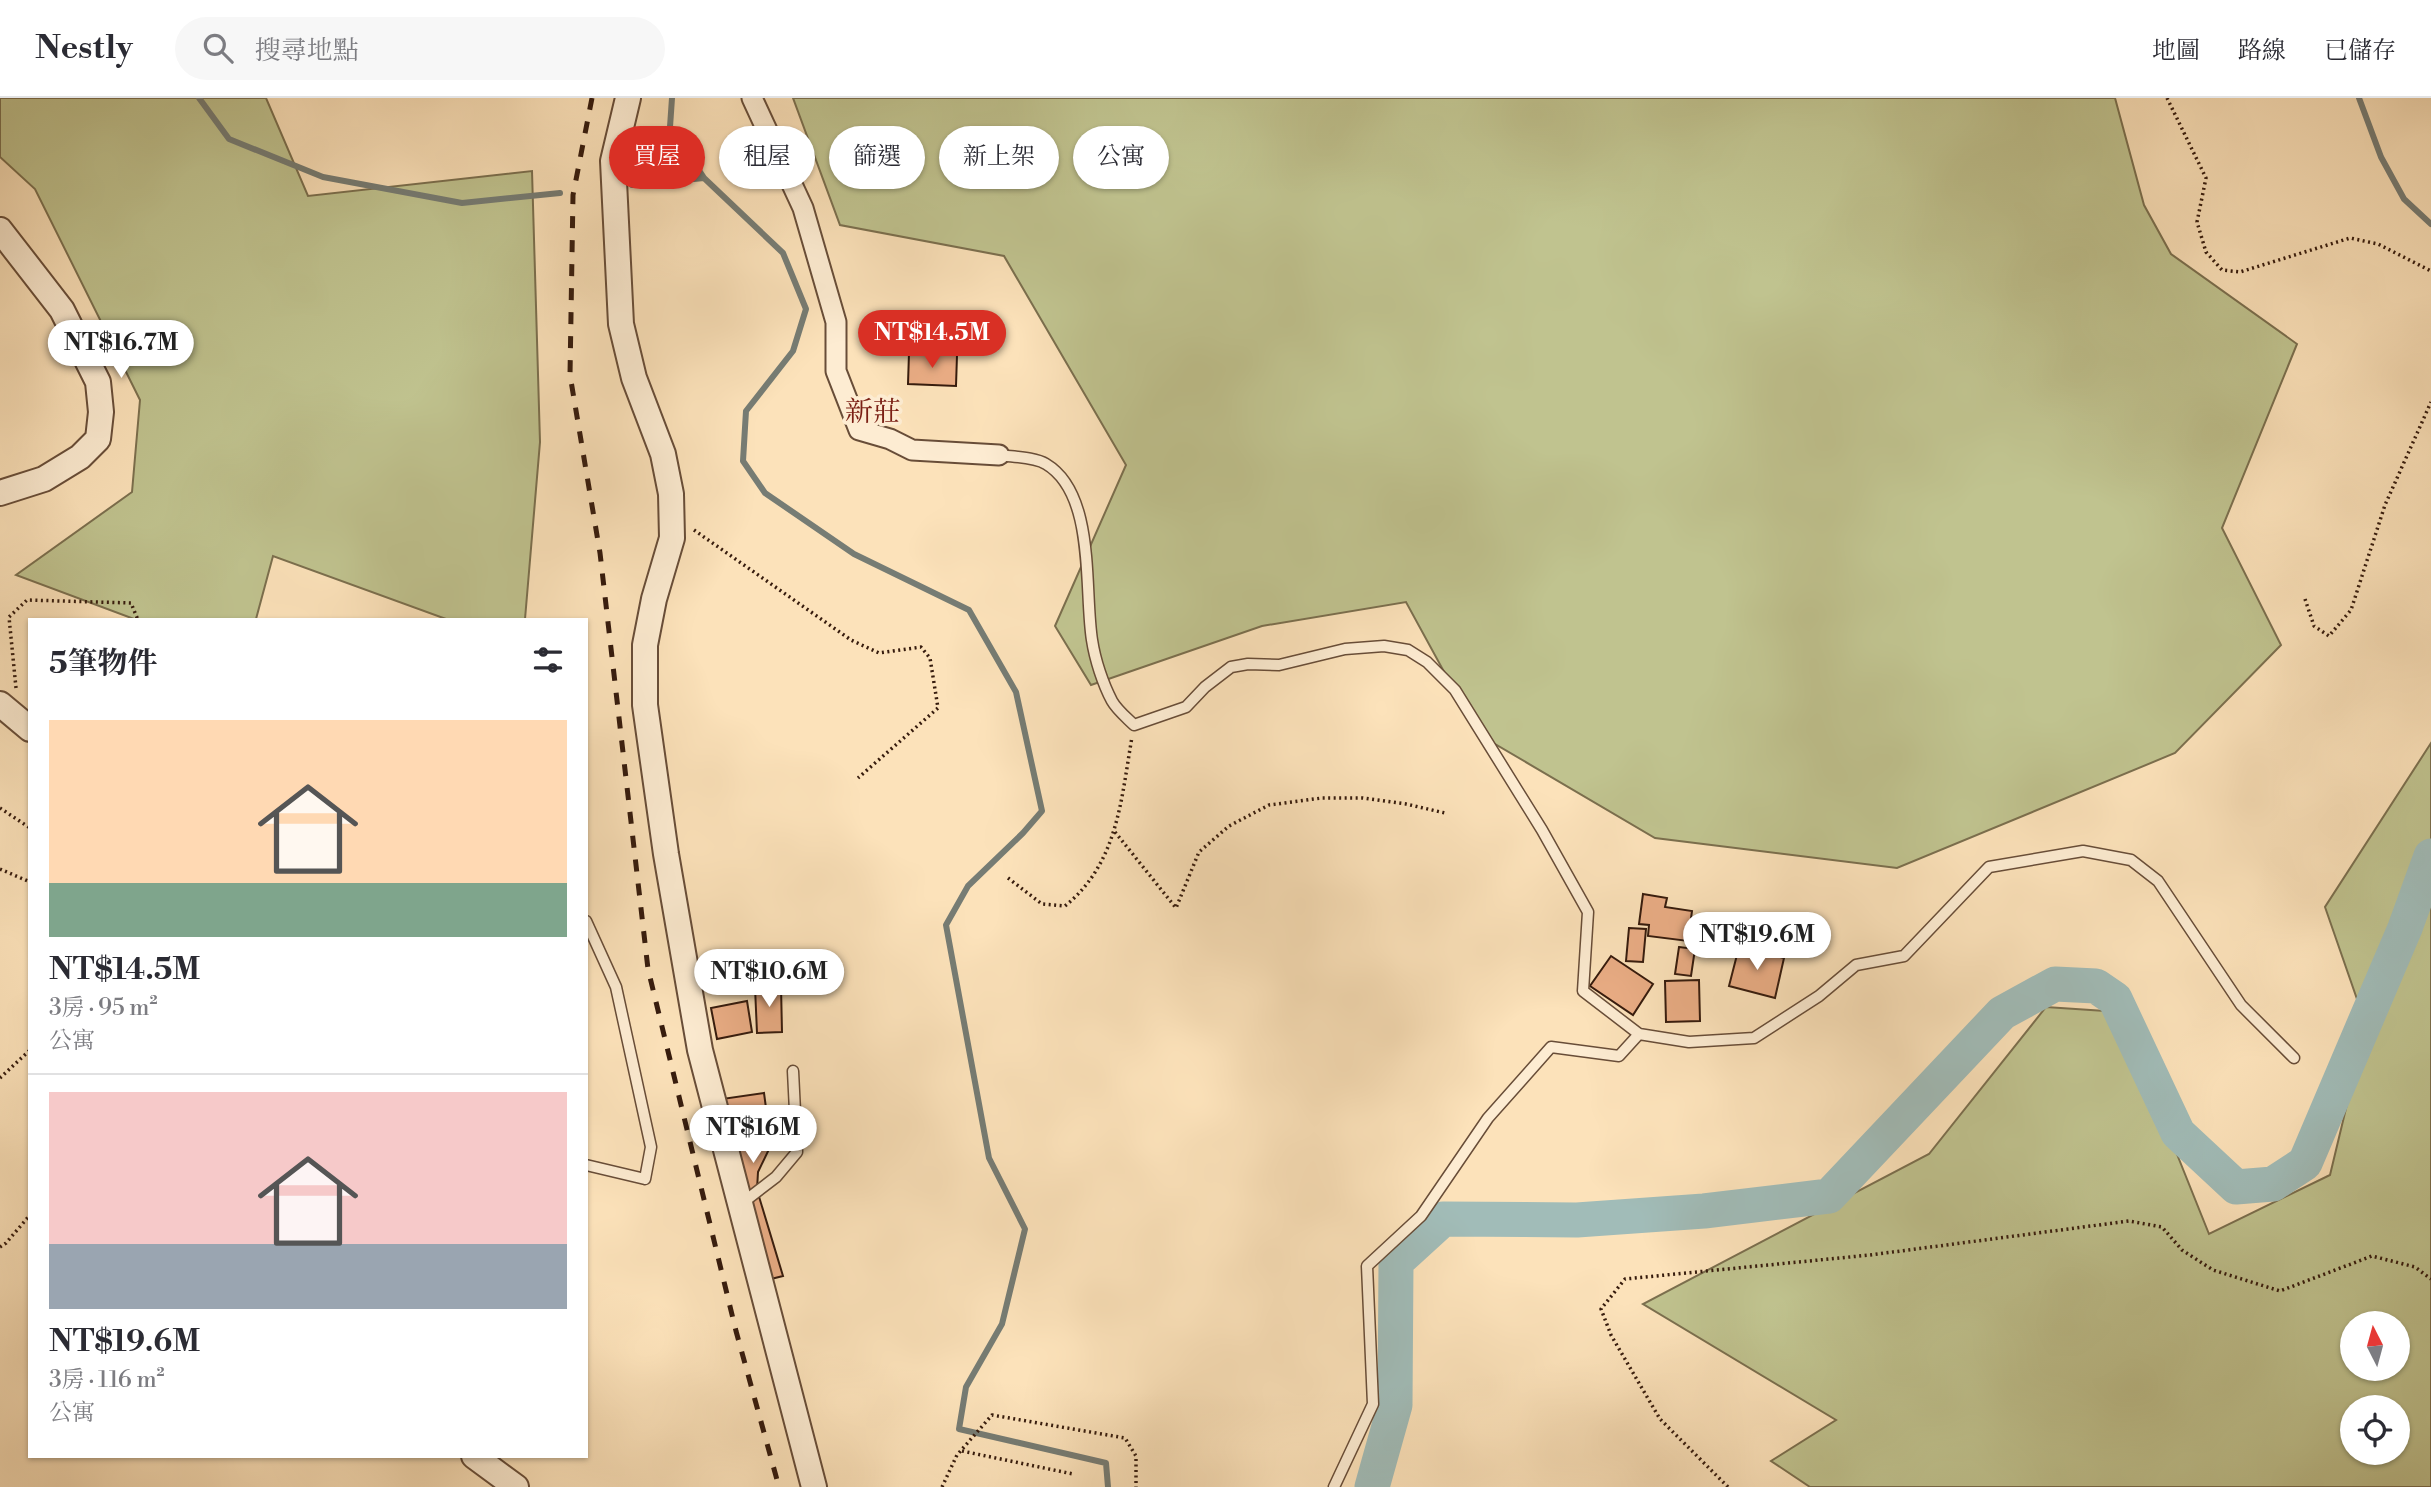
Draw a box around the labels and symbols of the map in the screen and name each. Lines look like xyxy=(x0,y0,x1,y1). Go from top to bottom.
pin: NT$14.5M xyxy=(860,310,1004,370)
pin: NT$16.7M xyxy=(49,320,193,380)
district label: 新莊 xyxy=(845,395,901,430)
pin: NT$19.6M xyxy=(1685,912,1829,972)
pin: NT$10.6M xyxy=(697,950,841,1009)
pin: NT$16M xyxy=(696,1105,810,1165)
north arrow xyxy=(2340,1311,2410,1381)

